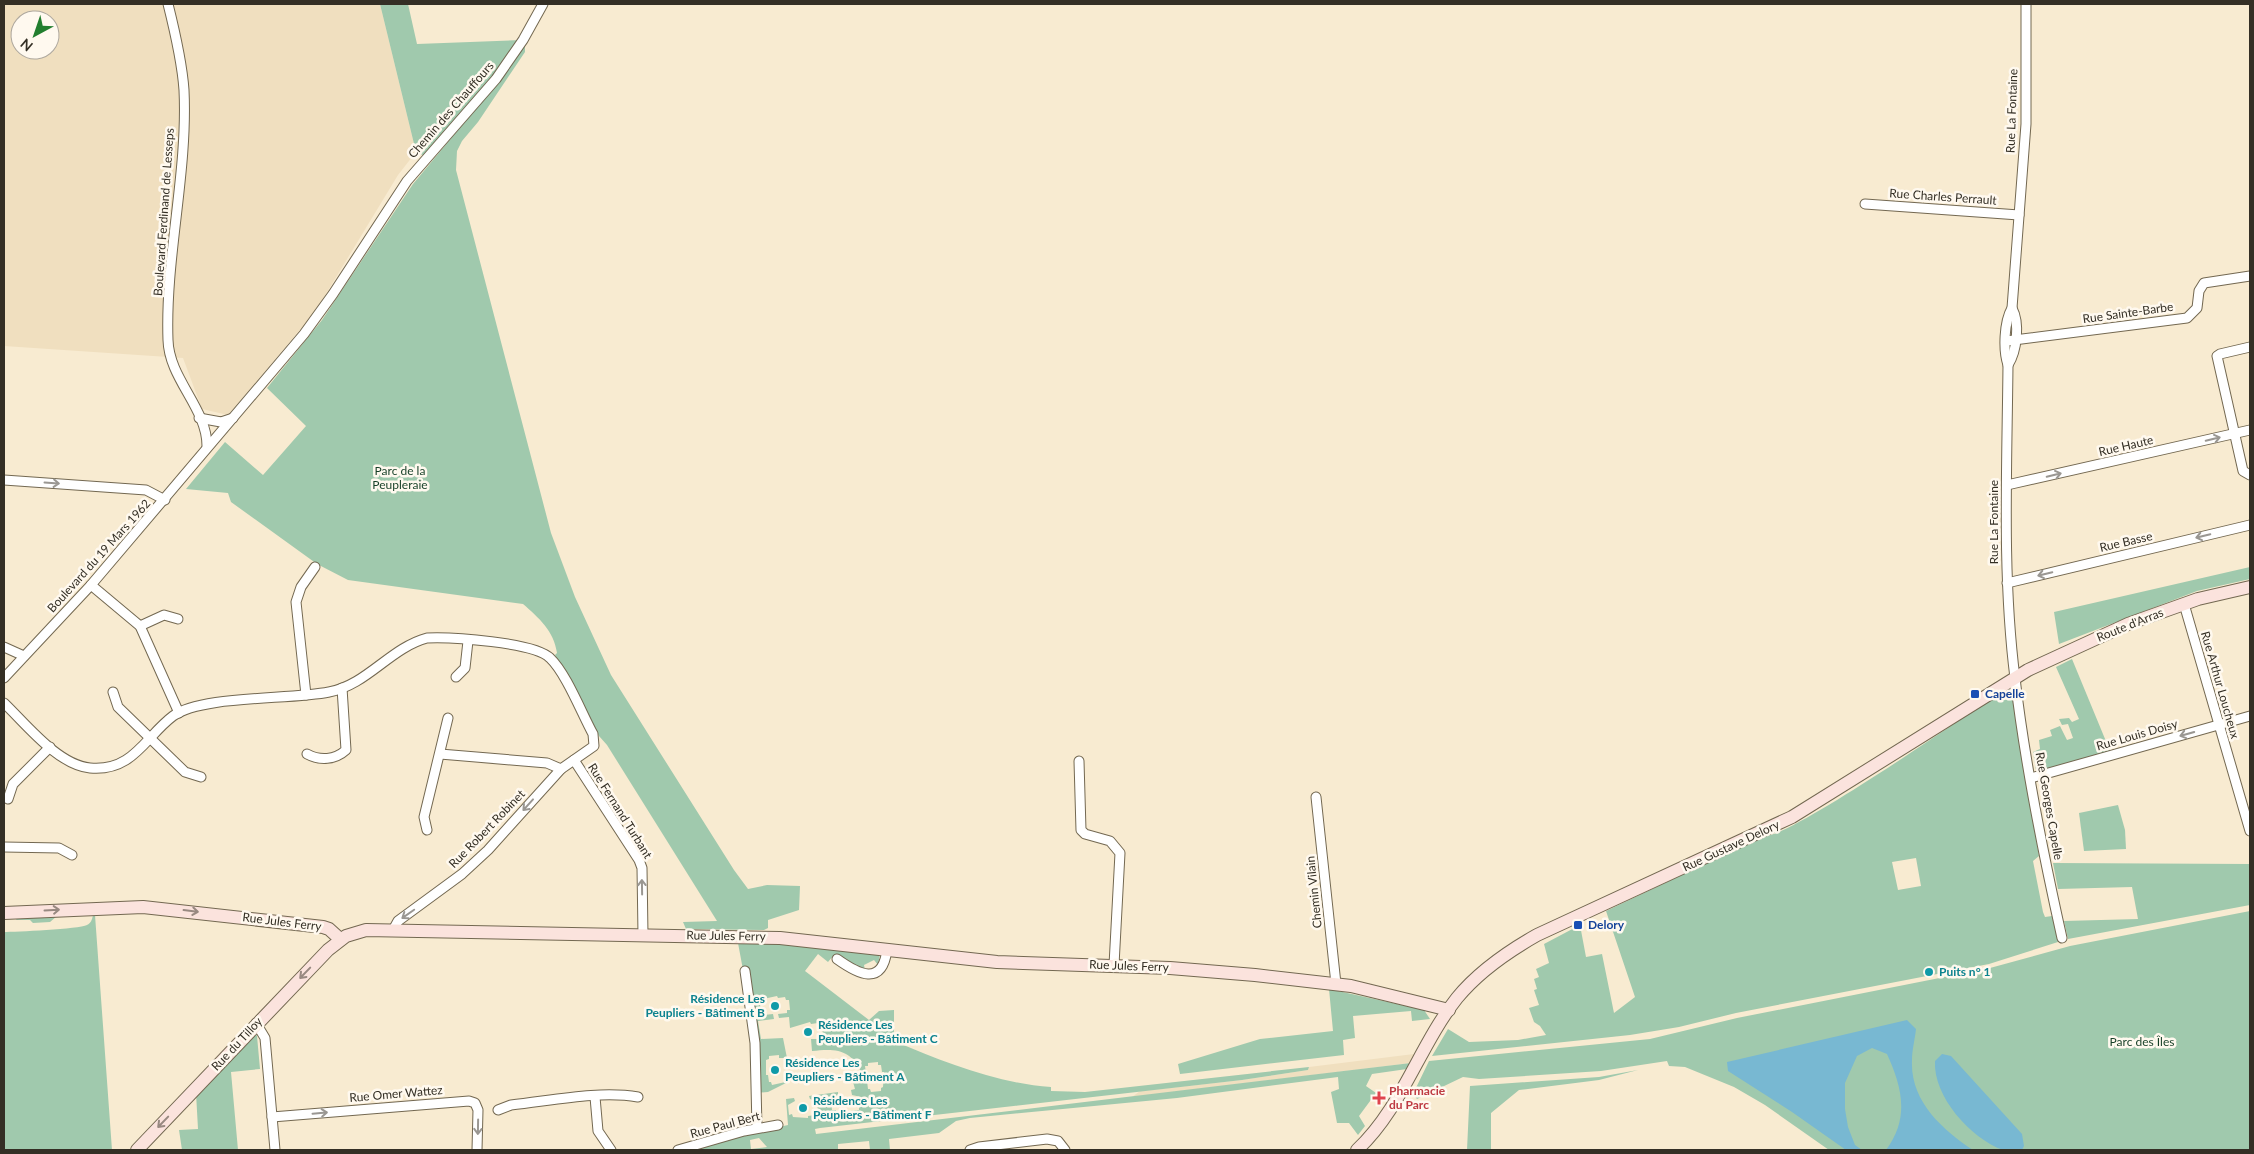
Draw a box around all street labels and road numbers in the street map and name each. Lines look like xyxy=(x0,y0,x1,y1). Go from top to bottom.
street label: Chemin des Chauffours xyxy=(405,58,497,161)
street label: Rue La Fontaine xyxy=(2003,69,2020,153)
street label: Boulevard Ferdinand de Lesseps xyxy=(150,127,177,297)
street label: Rue Charles Perrault xyxy=(1889,185,1998,208)
street label: Rue Sainte-Barbe xyxy=(2082,299,2174,326)
street label: Rue Haute xyxy=(2097,432,2155,459)
street label: Rue La Fontaine xyxy=(1986,480,2001,564)
street label: Boulevard du 19 Mars 1962 xyxy=(44,496,153,615)
street label: Rue Basse xyxy=(2098,528,2154,555)
street label: Route d'Arras xyxy=(2094,604,2165,645)
street label: Rue Arthur Loucheux xyxy=(2198,629,2243,740)
street label: Rue Louis Doisy xyxy=(2095,716,2180,753)
street label: Rue Georges Capelle xyxy=(2033,751,2066,861)
street label: Rue Fernand Turbant xyxy=(585,760,656,862)
street label: Rue Robert Robinet xyxy=(445,786,528,871)
street label: Rue Gustave Delory xyxy=(1680,816,1782,875)
street label: Chemin Vilain xyxy=(1302,855,1325,929)
street label: Rue Jules Ferry xyxy=(242,909,323,934)
street label: Rue Jules Ferry xyxy=(686,927,767,944)
street label: Rue Jules Ferry xyxy=(1089,957,1170,974)
street label: Rue du Tilloy xyxy=(208,1013,266,1074)
street label: Rue Omer Wattez xyxy=(349,1082,444,1105)
street label: Rue Paul Bert xyxy=(688,1108,762,1141)

